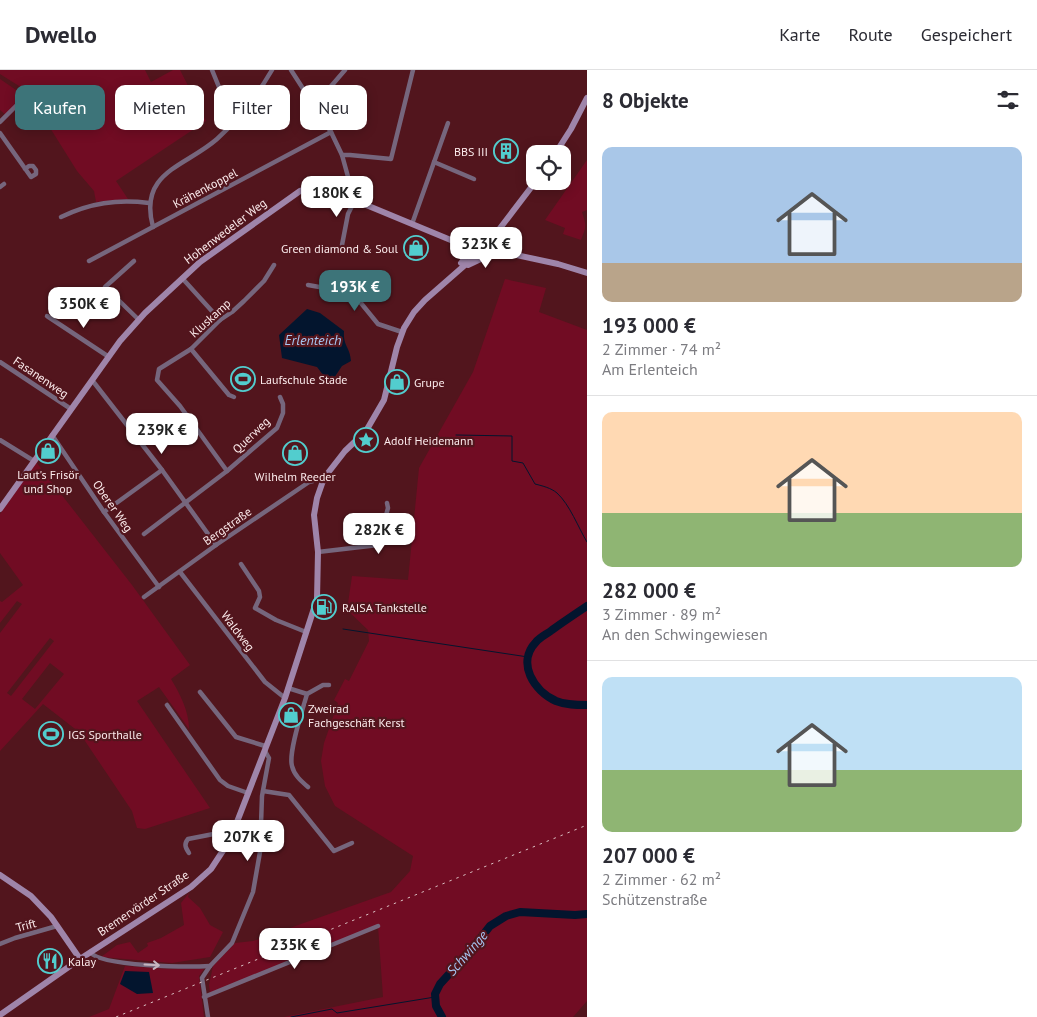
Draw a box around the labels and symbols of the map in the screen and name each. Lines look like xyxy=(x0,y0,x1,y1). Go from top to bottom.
building icon: BBS III xyxy=(493,138,519,164)
place label: BBS III xyxy=(454,144,488,159)
street label: Krähenkoppel xyxy=(170,165,240,211)
pin: 180K € xyxy=(296,176,378,218)
street label: Hohenwedeler Weg xyxy=(181,195,269,267)
pin: 323K € xyxy=(445,226,527,269)
shop icon: Green diamond & Soul xyxy=(403,235,429,261)
place label: Green diamond & Soul xyxy=(281,241,398,256)
pin: 193K € xyxy=(314,270,396,312)
pin: 350K € xyxy=(43,286,125,329)
street label: Kluskamp xyxy=(186,296,234,340)
water label: Erlenteich xyxy=(284,331,342,349)
street label: Fasanenweg xyxy=(10,353,72,401)
sports icon: Laufschule Stade xyxy=(230,366,256,392)
shop icon: Grupe xyxy=(384,369,410,395)
place label: Laufschule Stade xyxy=(260,372,347,387)
place label: Grupe xyxy=(414,375,444,390)
pin: 239K € xyxy=(121,412,203,455)
street label: Querweg xyxy=(229,414,273,456)
place icon: Adolf Heidemann xyxy=(353,427,379,453)
place label: Adolf Heidemann xyxy=(384,433,473,448)
shop icon: Laut's Frisör und Shop xyxy=(35,438,61,464)
shop icon: Wilhelm Reeder xyxy=(282,440,308,466)
place label: Laut's Frisör und Shop xyxy=(17,467,79,496)
place label: Wilhelm Reeder xyxy=(254,469,336,484)
street label: Oberer Weg xyxy=(90,477,136,535)
street label: Bergstraße xyxy=(200,504,254,548)
pin: 282K € xyxy=(338,512,420,555)
fuel station icon: RAISA Tankstelle xyxy=(311,594,337,620)
place label: RAISA Tankstelle xyxy=(342,600,427,615)
street label: Waldweg xyxy=(218,608,258,654)
place label: Zweirad Fachgeschäft Kerst xyxy=(308,701,405,730)
shop icon: Zweirad Fachgeschäft Kerst xyxy=(278,702,304,728)
sports icon: IGS Sporthalle xyxy=(38,721,64,747)
place label: IGS Sporthalle xyxy=(68,727,142,742)
pin: 207K € xyxy=(207,820,289,862)
street label: Bremervörder Straße xyxy=(95,867,191,939)
street label: Trift xyxy=(14,915,38,935)
water label: Schwinge xyxy=(442,926,492,979)
pin: 235K € xyxy=(254,928,336,970)
restaurant icon: Kalay xyxy=(37,948,63,974)
place label: Kalay xyxy=(68,954,96,969)
one-way arrow xyxy=(143,960,159,970)

